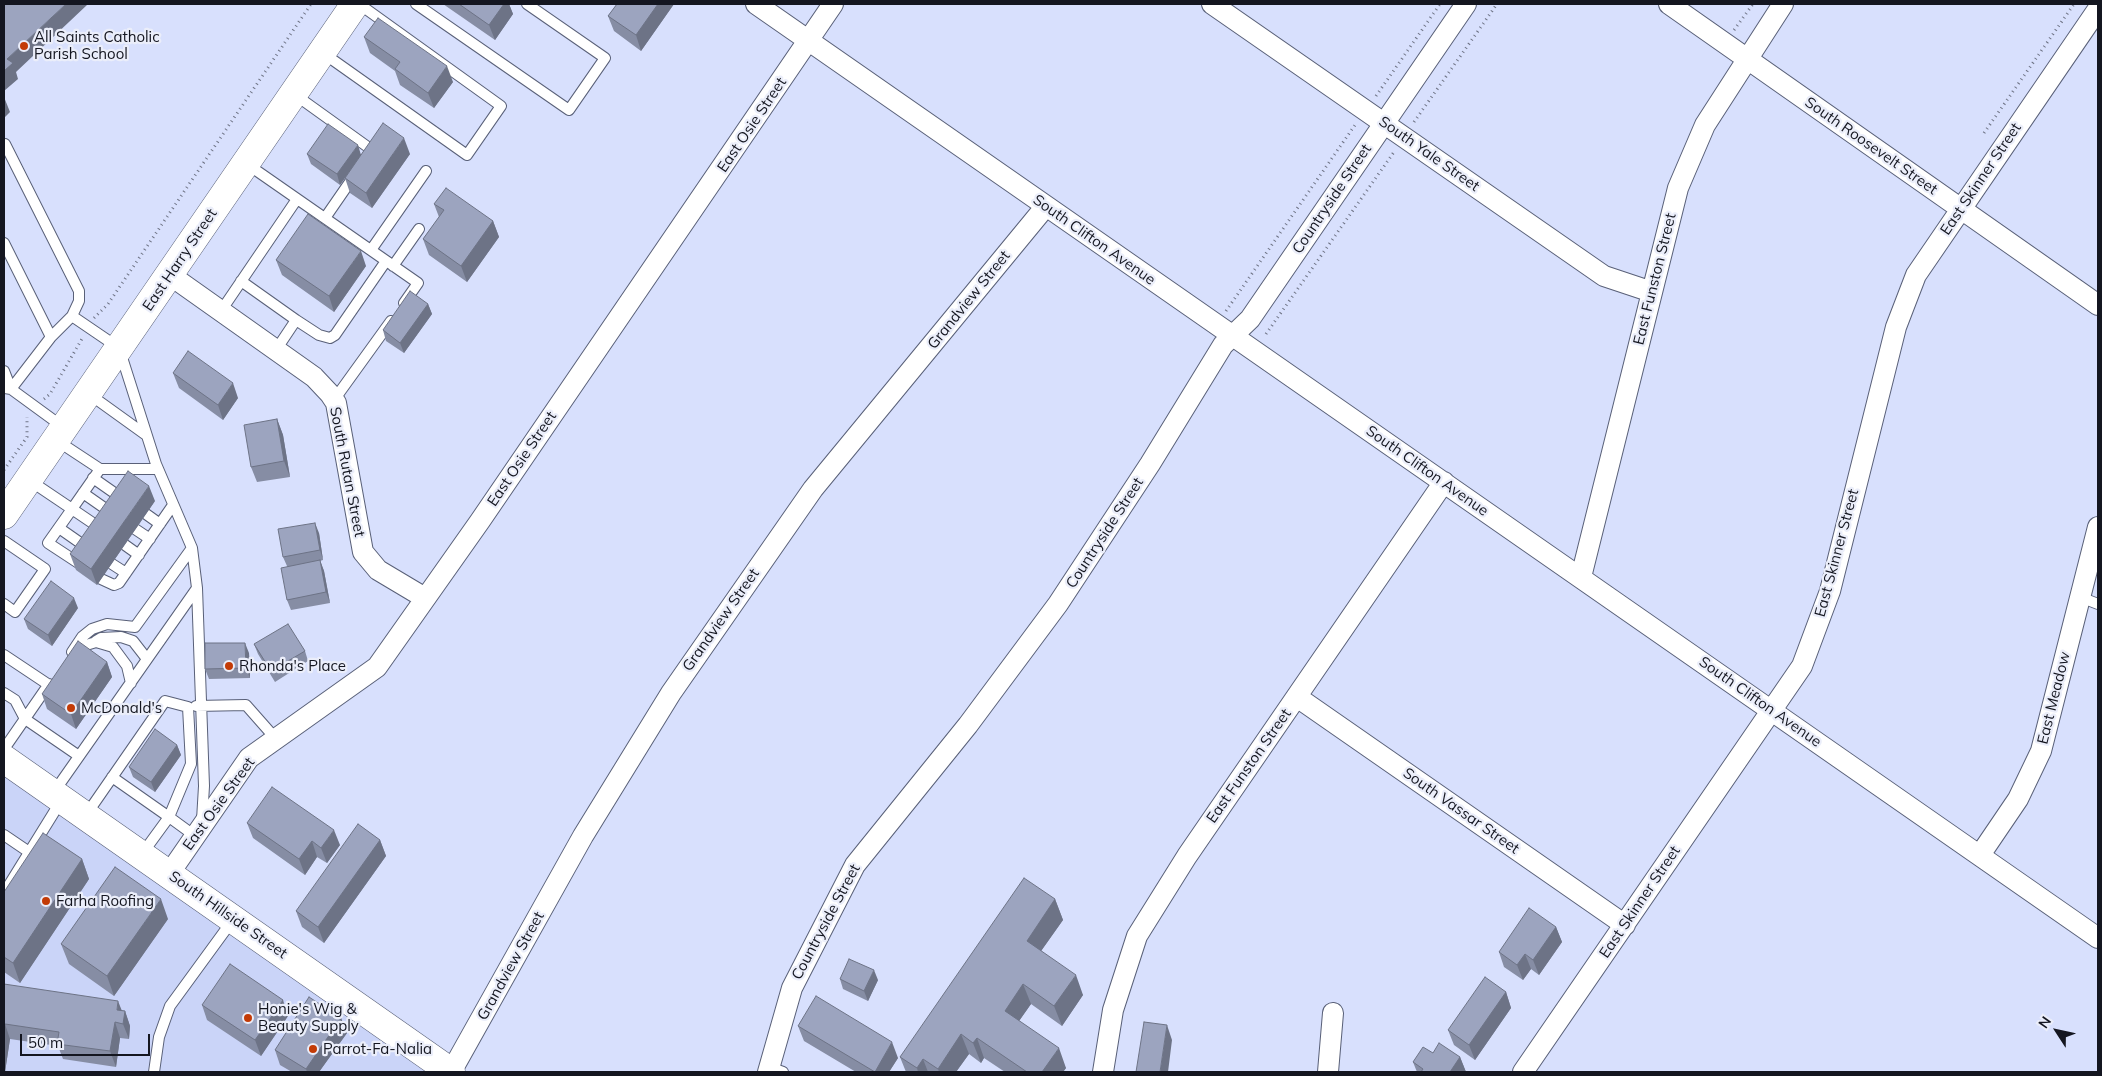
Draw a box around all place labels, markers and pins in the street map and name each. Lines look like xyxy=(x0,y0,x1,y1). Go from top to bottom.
place label: All Saints Catholic Parish School xyxy=(34,28,160,63)
marker: All Saints Catholic Parish School xyxy=(18,40,30,52)
place label: Rhonda's Place xyxy=(239,657,346,675)
marker: Rhonda's Place xyxy=(223,660,235,672)
place label: McDonald's xyxy=(81,699,162,717)
marker: McDonald's xyxy=(65,702,77,714)
place label: Farha Roofing xyxy=(56,892,154,910)
marker: Farha Roofing xyxy=(40,895,52,907)
place label: Honie's Wig & Beauty Supply xyxy=(258,1000,359,1035)
marker: Honie's Wig & Beauty Supply xyxy=(242,1012,254,1024)
place label: Parrot-Fa-Nalia xyxy=(323,1040,432,1058)
marker: Parrot-Fa-Nalia xyxy=(307,1043,319,1055)

